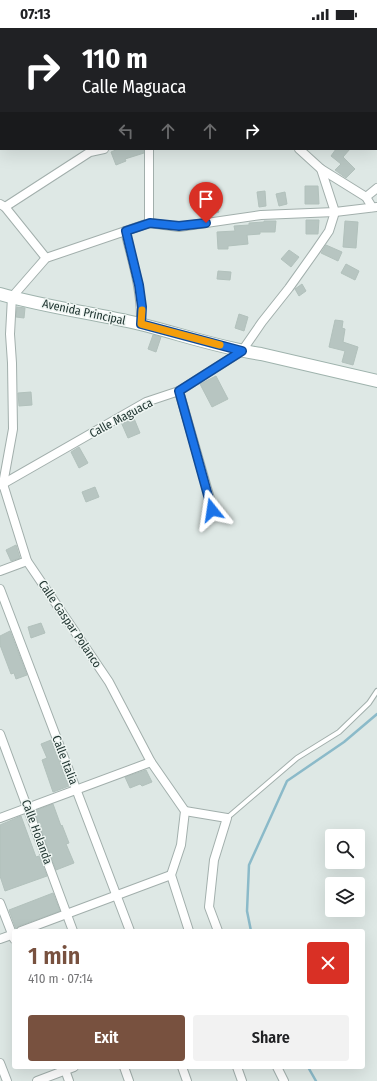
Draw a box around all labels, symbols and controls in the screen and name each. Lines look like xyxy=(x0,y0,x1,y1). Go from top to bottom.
text: 07:13 xyxy=(20,5,51,23)
text: 110 m xyxy=(82,42,148,75)
icon: right xyxy=(16,44,68,96)
text: Calle Maguaca xyxy=(82,76,186,98)
icon: left xyxy=(115,120,137,142)
icon: ahead xyxy=(157,120,179,142)
icon: ahead xyxy=(199,120,221,142)
icon: right xyxy=(241,120,263,142)
pin xyxy=(189,182,223,223)
icon: arrive xyxy=(195,188,217,210)
street label: Avenida Principal xyxy=(41,296,127,328)
street label: Calle Maguaca xyxy=(87,395,155,441)
position arrow xyxy=(191,489,233,531)
street label: Calle Gaspar Polanco xyxy=(36,578,104,670)
street label: Calle Italia xyxy=(49,733,81,787)
street label: Calle Holanda xyxy=(19,798,55,866)
map controls xyxy=(325,829,365,917)
button: search xyxy=(325,829,365,869)
button: layers xyxy=(325,877,365,917)
text: 1 min xyxy=(28,942,80,970)
button: close xyxy=(307,942,349,984)
text: 410 m · 07:14 xyxy=(28,971,93,986)
button: Exit xyxy=(28,1015,185,1061)
button: Share xyxy=(193,1015,349,1061)

